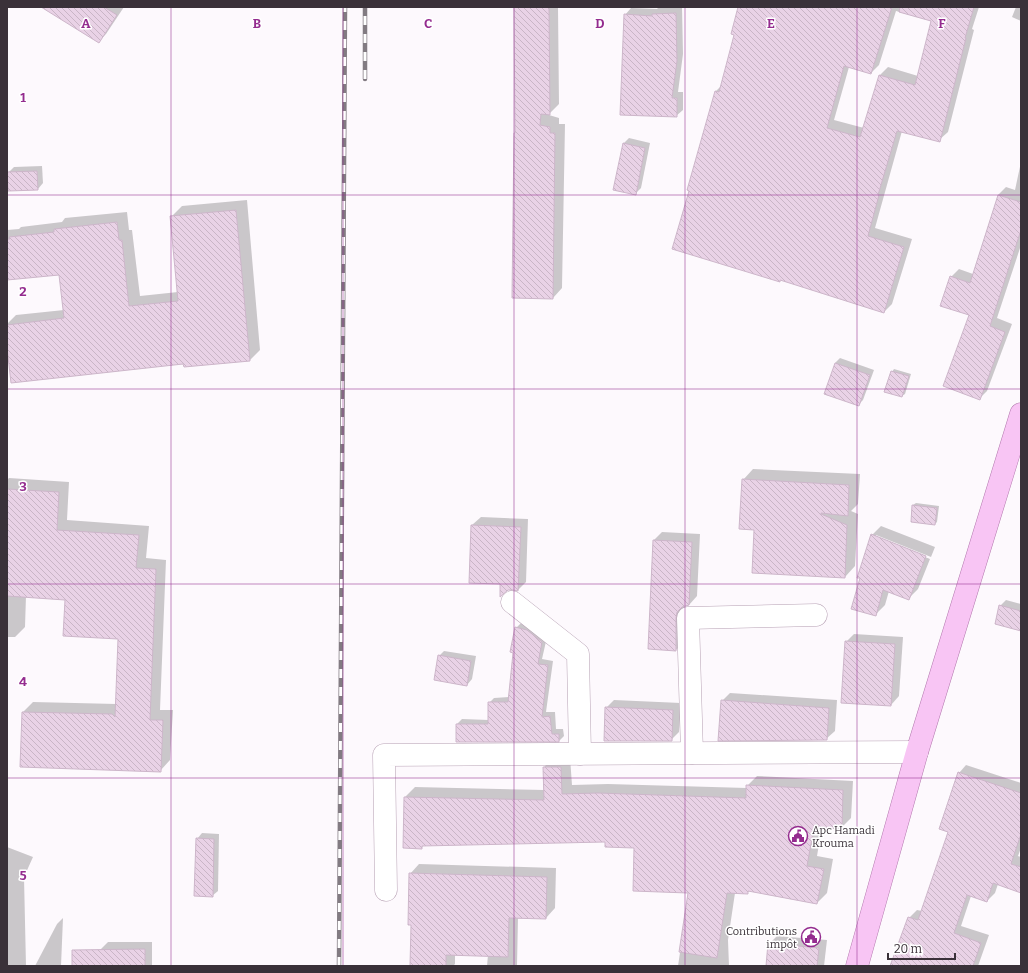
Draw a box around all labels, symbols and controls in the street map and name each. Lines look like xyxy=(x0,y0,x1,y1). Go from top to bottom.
text: A xyxy=(81,16,91,31)
text: B xyxy=(253,16,261,31)
text: C xyxy=(424,16,432,31)
text: D xyxy=(595,16,605,31)
text: E xyxy=(767,16,775,31)
text: F xyxy=(938,16,946,31)
text: 1 xyxy=(20,90,26,105)
text: 2 xyxy=(19,284,27,299)
text: 3 xyxy=(19,479,27,494)
text: 4 xyxy=(19,674,27,689)
place label: Apc Hamadi Krouma xyxy=(812,824,876,850)
public building icon: Apc Hamadi Krouma xyxy=(787,825,809,847)
text: 5 xyxy=(19,868,27,883)
place label: Contributions impôt xyxy=(726,925,797,951)
public building icon: Contributions impôt xyxy=(800,926,822,948)
scale bar xyxy=(888,935,955,961)
text: 20 m xyxy=(894,942,923,956)

